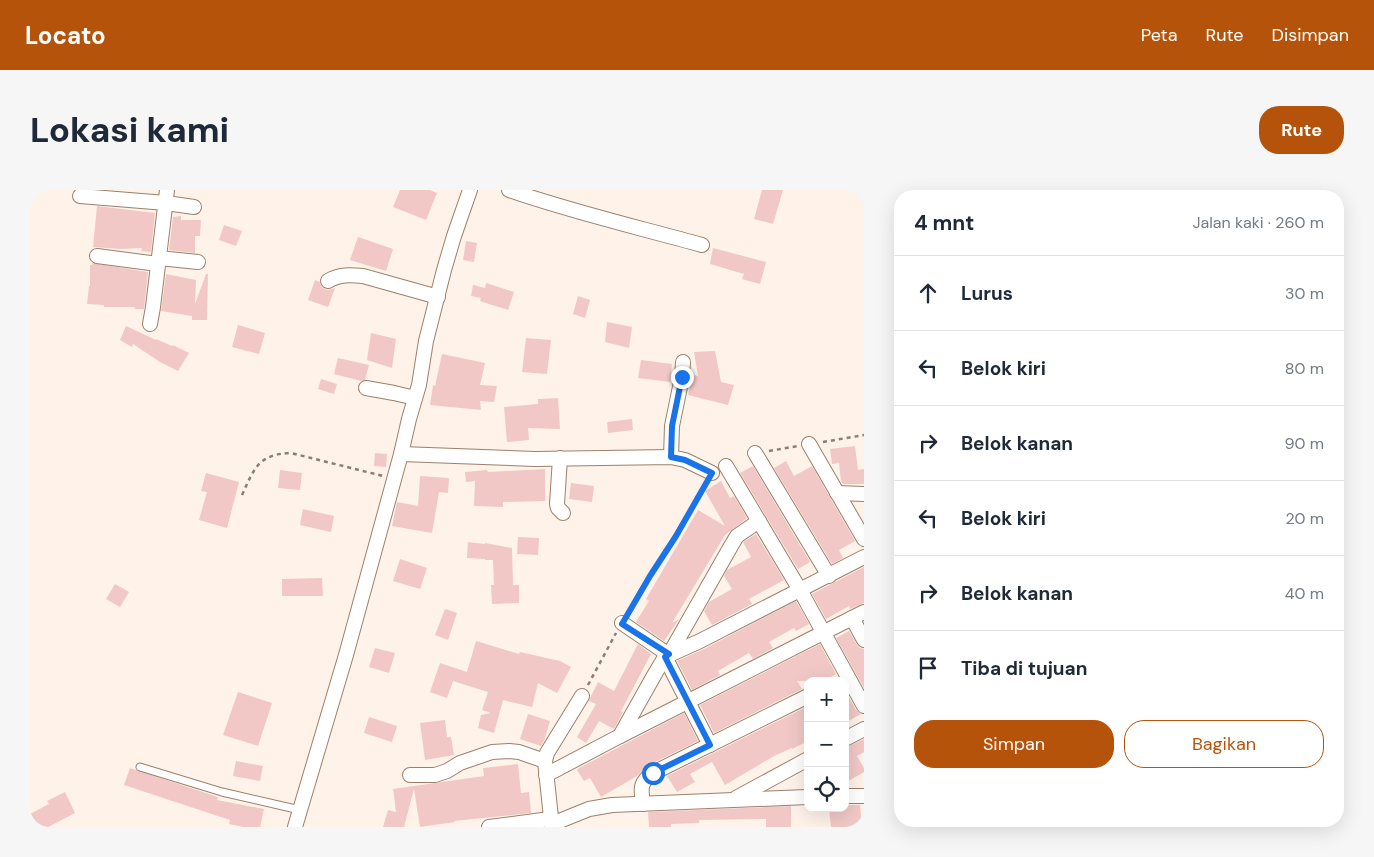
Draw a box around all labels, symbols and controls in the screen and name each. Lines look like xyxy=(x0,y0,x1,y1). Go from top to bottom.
text: Locato xyxy=(25,20,106,51)
text: Peta xyxy=(1141,23,1177,47)
text: Rute xyxy=(1205,23,1244,47)
text: Disimpan xyxy=(1272,23,1349,47)
button: Rute xyxy=(1259,106,1344,154)
text: Lokasi kami xyxy=(30,107,229,153)
text: 4 mnt xyxy=(914,209,974,237)
text: Jalan kaki · 260 m xyxy=(1193,212,1324,233)
icon: ahead xyxy=(914,279,942,307)
text: Lurus xyxy=(961,281,1013,306)
text: 30 m xyxy=(1285,283,1324,304)
icon: left xyxy=(914,354,942,382)
text: Belok kiri xyxy=(961,356,1046,381)
text: 80 m xyxy=(1285,358,1324,379)
route end xyxy=(671,366,694,389)
icon: right xyxy=(914,429,942,457)
text: Belok kanan xyxy=(961,431,1073,456)
text: 90 m xyxy=(1284,433,1324,454)
icon: left xyxy=(914,504,942,532)
text: Belok kiri xyxy=(961,506,1046,531)
text: 20 m xyxy=(1285,508,1324,529)
icon: right xyxy=(914,579,942,607)
text: Belok kanan xyxy=(961,581,1073,606)
text: 40 m xyxy=(1285,583,1324,604)
icon: arrive xyxy=(914,654,942,682)
text: Tiba di tujuan xyxy=(961,656,1087,681)
map controls xyxy=(804,677,849,812)
button: + xyxy=(804,677,849,722)
button: Simpan xyxy=(914,720,1114,768)
button: Bagikan xyxy=(1124,720,1324,768)
button: − xyxy=(804,722,849,767)
route start xyxy=(642,762,665,785)
button: locate xyxy=(804,767,849,812)

